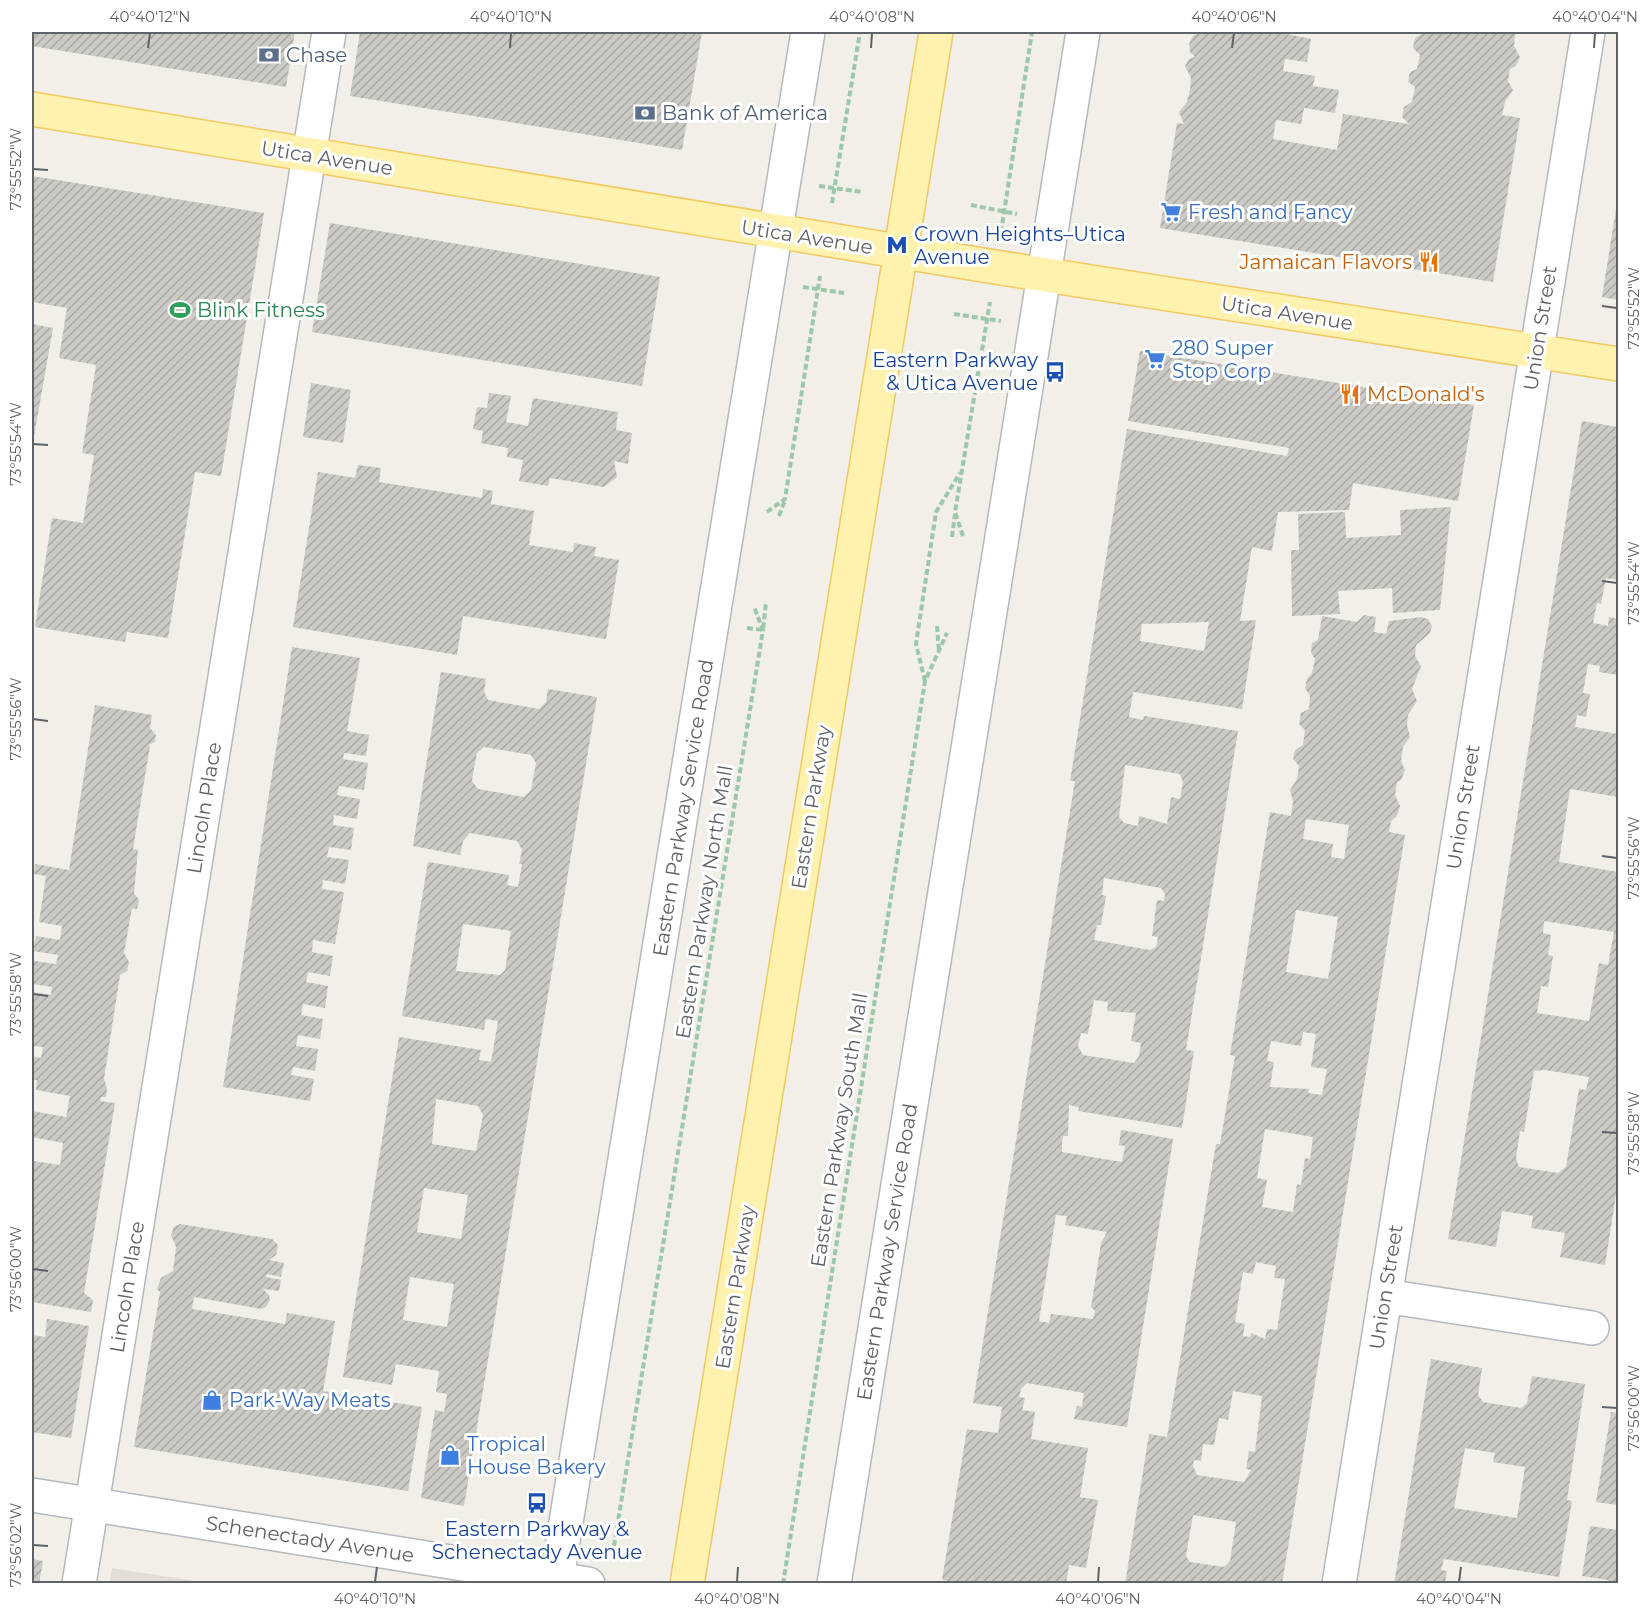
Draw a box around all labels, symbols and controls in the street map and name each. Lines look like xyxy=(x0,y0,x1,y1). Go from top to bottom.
text: 40°40'12"N xyxy=(110,7,191,26)
text: 40°40'10"N xyxy=(470,7,552,26)
text: 40°40'08"N xyxy=(829,7,915,26)
text: 40°40'06"N xyxy=(1191,7,1277,26)
text: 40°40'04"N xyxy=(1552,7,1638,26)
bank icon: Chase xyxy=(257,43,281,67)
place label: Chase xyxy=(286,43,347,67)
bank icon: Bank of America xyxy=(633,101,657,125)
place label: Bank of America xyxy=(662,101,828,125)
text: 73°55'52"W xyxy=(6,127,25,210)
street label: Utica Avenue xyxy=(259,136,395,180)
supermarket icon: Fresh and Fancy xyxy=(1159,200,1183,224)
place label: Fresh and Fancy xyxy=(1188,200,1353,224)
street label: Utica Avenue xyxy=(739,215,875,259)
place label: Crown Heights–Utica Avenue xyxy=(914,222,1126,269)
metro station icon: Crown Heights–Utica Avenue xyxy=(885,233,909,257)
place label: Jamaican Flavors xyxy=(1239,250,1412,274)
restaurant icon: Jamaican Flavors xyxy=(1417,250,1441,274)
street label: Union Street xyxy=(1518,264,1562,392)
text: 73°55'52"W xyxy=(1624,266,1643,349)
street label: Utica Avenue xyxy=(1219,291,1355,335)
sports icon: Blink Fitness xyxy=(168,298,192,322)
place label: Blink Fitness xyxy=(197,298,325,322)
place label: 280 Super Stop Corp xyxy=(1172,336,1274,383)
supermarket icon: 280 Super Stop Corp xyxy=(1143,347,1167,371)
place label: Eastern Parkway & Utica Avenue xyxy=(872,348,1038,395)
bus stop icon: Eastern Parkway & Utica Avenue xyxy=(1043,360,1067,384)
restaurant icon: McDonald's xyxy=(1338,382,1362,406)
place label: McDonald's xyxy=(1367,382,1485,406)
text: 73°55'54"W xyxy=(6,402,25,486)
text: 73°55'54"W xyxy=(1624,541,1643,625)
street label: Eastern Parkway Service Road xyxy=(648,658,718,958)
text: 73°55'56"W xyxy=(6,677,25,761)
street label: Eastern Parkway xyxy=(786,723,836,891)
street label: Lincoln Place xyxy=(182,740,226,876)
street label: Union Street xyxy=(1441,743,1485,871)
street label: Eastern Parkway North Mall xyxy=(671,763,737,1041)
text: 73°55'56"W xyxy=(1624,816,1643,900)
text: 73°55'58"W xyxy=(6,952,25,1036)
street label: Eastern Parkway South Mall xyxy=(805,991,873,1269)
text: 73°55'58"W xyxy=(1624,1091,1643,1175)
street label: Eastern Parkway Service Road xyxy=(852,1102,922,1402)
street label: Eastern Parkway xyxy=(710,1203,760,1371)
street label: Lincoln Place xyxy=(105,1219,149,1355)
street label: Union Street xyxy=(1364,1223,1408,1351)
text: 73°56'00"W xyxy=(6,1226,25,1312)
text: 73°56'00"W xyxy=(1624,1365,1643,1451)
shop icon: Park-Way Meats xyxy=(200,1388,224,1412)
place label: Park-Way Meats xyxy=(229,1388,391,1412)
place label: Tropical House Bakery xyxy=(467,1432,606,1479)
shop icon: Tropical House Bakery xyxy=(438,1443,462,1467)
bus stop icon: Eastern Parkway & Schenectady Avenue xyxy=(525,1491,549,1515)
text: 73°56'02"W xyxy=(6,1502,25,1587)
street label: Schenectady Avenue xyxy=(204,1511,416,1567)
place label: Eastern Parkway & Schenectady Avenue xyxy=(432,1517,642,1564)
text: 40°40'10"N xyxy=(334,1589,416,1608)
text: 40°40'08"N xyxy=(694,1589,780,1608)
text: 40°40'06"N xyxy=(1055,1589,1141,1608)
text: 40°40'04"N xyxy=(1416,1589,1502,1608)

